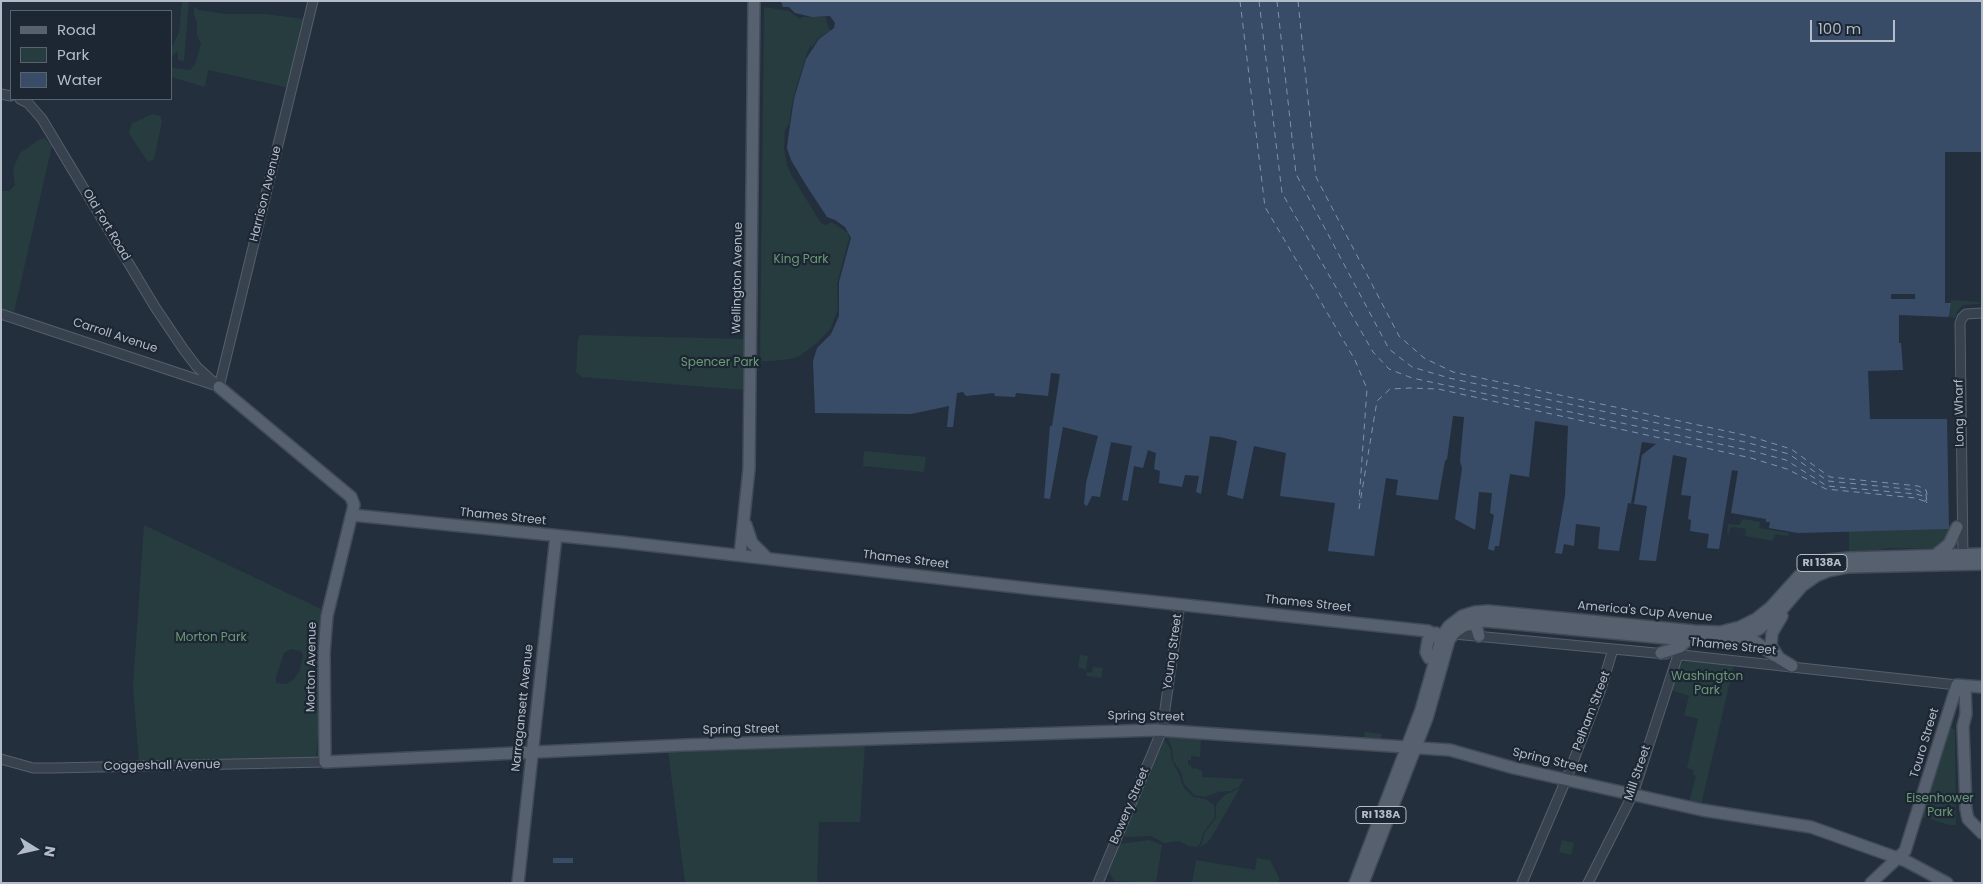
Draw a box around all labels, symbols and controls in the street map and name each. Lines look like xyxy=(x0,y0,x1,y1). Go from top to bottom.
legend xyxy=(10,10,172,100)
scale bar xyxy=(1813,10,1898,42)
text: 100 m xyxy=(1818,18,1861,39)
text: Road xyxy=(57,19,96,40)
text: Park xyxy=(57,44,89,65)
text: Water xyxy=(57,69,102,90)
street label: Harrison Avenue xyxy=(247,145,285,243)
street label: Old Fort Road xyxy=(79,187,133,263)
street label: Wellington Avenue xyxy=(730,222,746,334)
park label: King Park xyxy=(774,253,828,267)
street label: Carroll Avenue xyxy=(71,316,159,356)
park label: Spencer Park xyxy=(681,356,759,370)
street label: Long Wharf xyxy=(1952,379,1968,447)
street label: Thames Street xyxy=(459,505,547,529)
street label: Thames Street xyxy=(862,548,950,572)
road number: RI 138A xyxy=(1797,554,1847,572)
street label: Thames Street xyxy=(1264,592,1352,616)
street label: America's Cup Avenue xyxy=(1577,599,1713,625)
street label: Young Street xyxy=(1161,613,1185,691)
street label: Morton Avenue xyxy=(304,622,320,712)
park label: Morton Park xyxy=(175,631,247,645)
street label: Thames Street xyxy=(1689,635,1777,659)
street label: Narragansett Avenue xyxy=(509,643,537,773)
street label: Pelham Street xyxy=(1570,669,1614,753)
park label: Washington Park xyxy=(1671,670,1743,698)
street label: Touro Street xyxy=(1908,706,1942,780)
street label: Spring Street xyxy=(1108,709,1184,725)
street label: Spring Street xyxy=(703,722,779,738)
street label: Mill Street xyxy=(1622,743,1654,803)
street label: Spring Street xyxy=(1511,745,1589,777)
street label: Coggeshall Avenue xyxy=(103,758,221,774)
street label: Bowery Street xyxy=(1107,765,1153,847)
park label: Eisenhower Park xyxy=(1906,792,1974,820)
road number: RI 138A xyxy=(1356,806,1406,824)
north arrow xyxy=(10,824,60,874)
text: N xyxy=(39,845,61,859)

